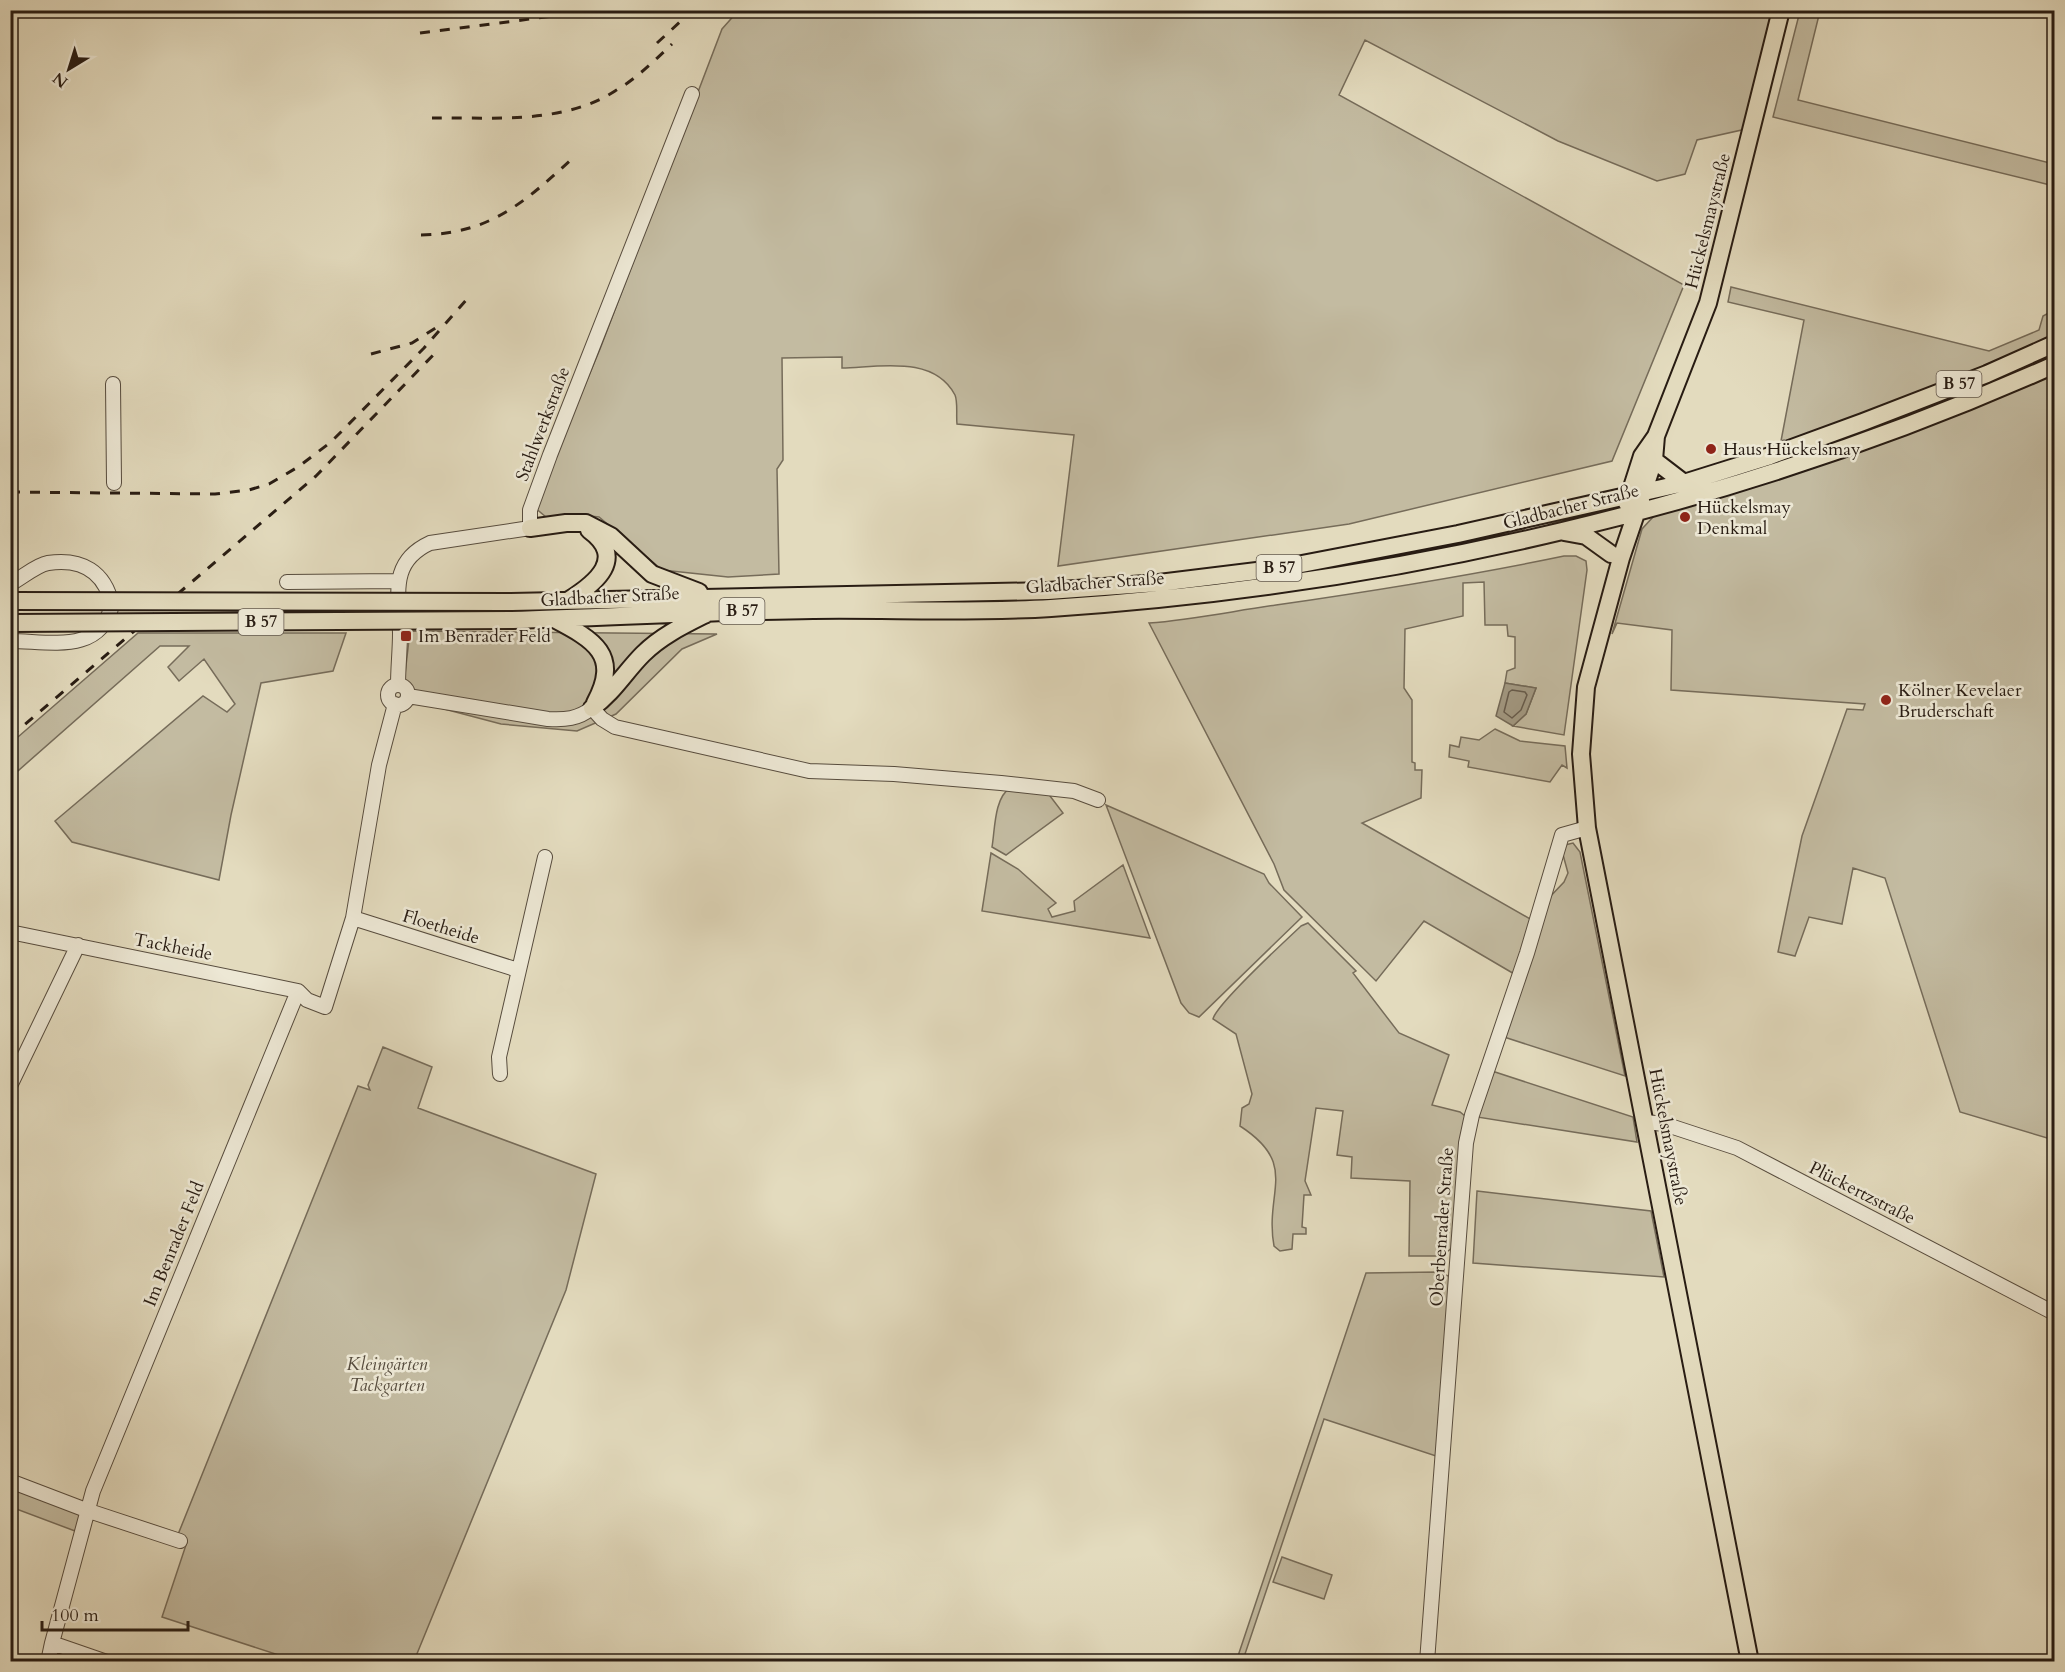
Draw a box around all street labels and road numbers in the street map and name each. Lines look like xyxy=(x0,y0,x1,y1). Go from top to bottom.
street label: Hückelsmaystraße xyxy=(1679,151,1737,291)
street label: Stahlwerkstraße xyxy=(510,363,576,485)
road number: B 57 xyxy=(1936,371,1982,397)
street label: Gladbacher Straße xyxy=(1500,478,1642,536)
road number: B 57 xyxy=(1256,555,1302,581)
street label: Gladbacher Straße xyxy=(1025,566,1165,600)
street label: Gladbacher Straße xyxy=(540,581,680,613)
road number: B 57 xyxy=(720,598,764,624)
road number: B 57 xyxy=(238,609,284,635)
street label: Floetheide xyxy=(399,903,483,951)
street label: Tackheide xyxy=(131,927,215,967)
street label: Hückelsmaystraße xyxy=(1642,1066,1694,1208)
street label: Oberbenrader Straße xyxy=(1424,1147,1460,1307)
street label: Plückertzstraße xyxy=(1804,1155,1920,1231)
street label: Im Benrader Feld xyxy=(138,1177,211,1310)

